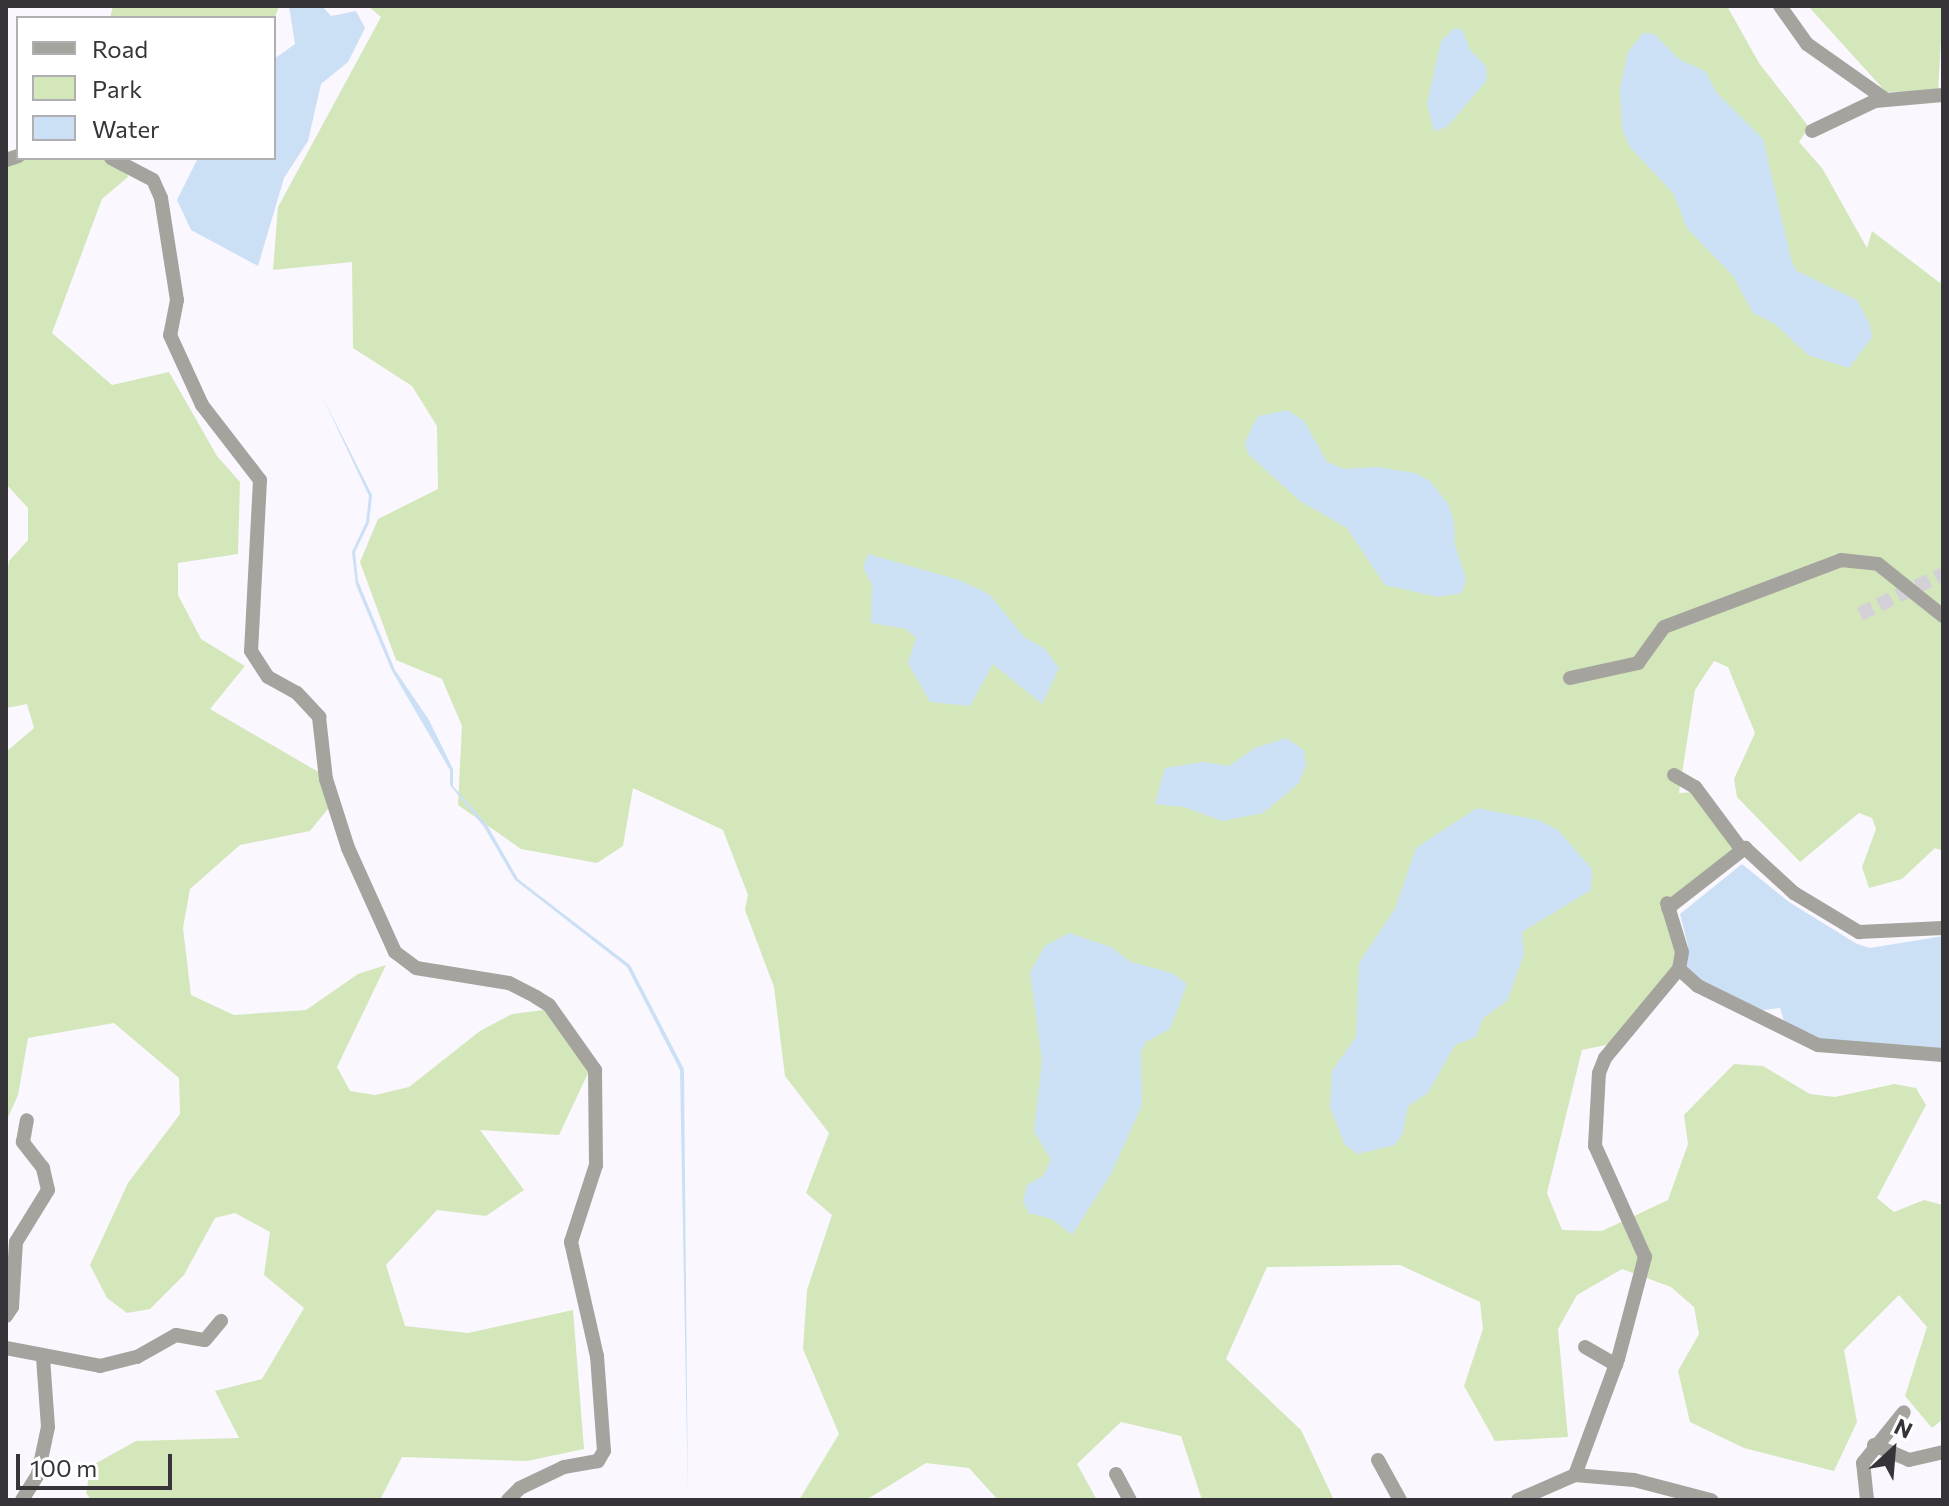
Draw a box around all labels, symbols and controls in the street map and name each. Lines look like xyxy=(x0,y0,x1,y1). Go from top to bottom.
legend xyxy=(16,16,276,160)
text: Road xyxy=(92,34,148,63)
text: Park xyxy=(92,74,142,103)
text: Water xyxy=(92,114,160,143)
north arrow xyxy=(1853,1410,1933,1490)
text: N xyxy=(1890,1412,1917,1444)
scale bar xyxy=(20,1438,176,1488)
text: 100 m xyxy=(30,1453,97,1482)

